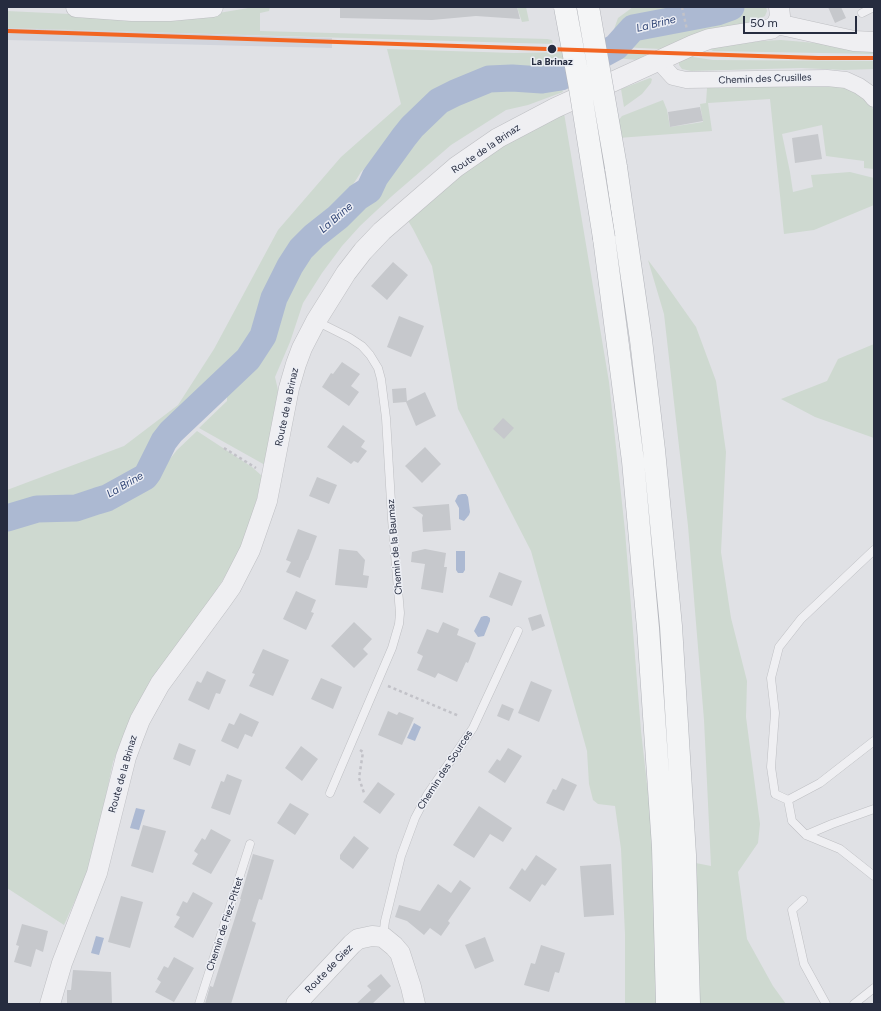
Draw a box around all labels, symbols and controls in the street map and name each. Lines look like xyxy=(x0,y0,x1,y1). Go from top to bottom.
scale bar xyxy=(745,8,859,34)
water label: La Brine xyxy=(635,13,677,35)
text: 50 m xyxy=(750,16,778,30)
marker: La Brinaz xyxy=(546,43,558,55)
place label: La Brinaz xyxy=(531,56,573,68)
street label: Chemin des Crusilles xyxy=(718,71,812,87)
street label: Route de la Brinaz xyxy=(449,122,523,176)
water label: La Brine xyxy=(317,200,355,236)
street label: Route de la Brinaz xyxy=(273,366,301,448)
water label: La Brine xyxy=(104,469,146,501)
street label: Chemin de la Baumaz xyxy=(385,499,405,595)
street label: Chemin des Sources xyxy=(415,728,475,812)
street label: Route de la Brinaz xyxy=(106,734,140,814)
street label: Chemin de Fiez-Pittet xyxy=(204,875,246,973)
street label: Route de Giez xyxy=(303,942,355,996)

